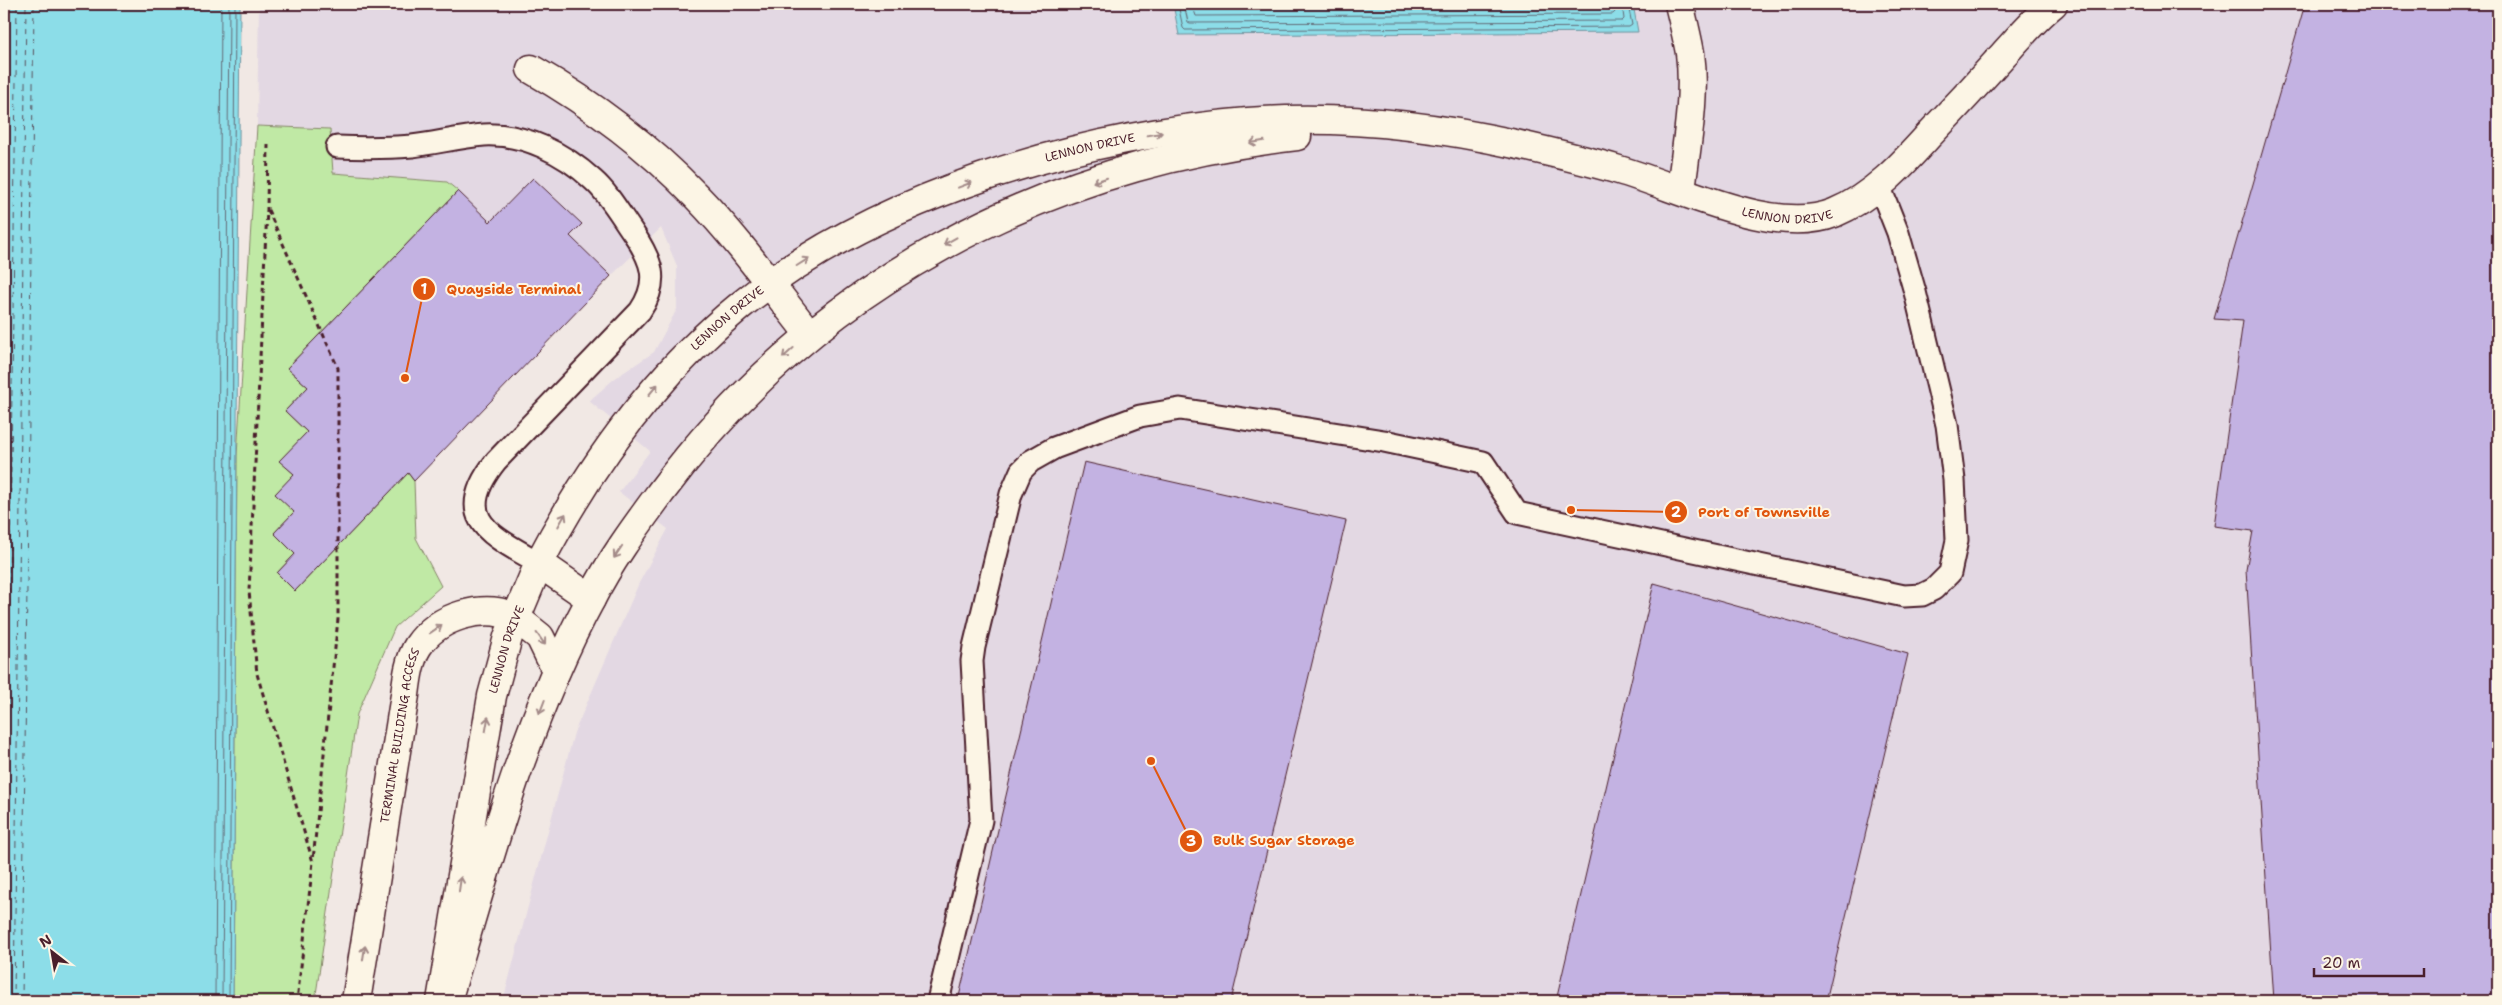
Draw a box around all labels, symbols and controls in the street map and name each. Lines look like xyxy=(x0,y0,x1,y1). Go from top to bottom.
one-way arrow xyxy=(1147,129,1163,139)
street label: LENNON DRIVE xyxy=(1043,130,1136,166)
one-way arrow xyxy=(1250,137,1266,147)
one-way arrow xyxy=(1092,175,1108,185)
one-way arrow xyxy=(956,180,972,189)
street label: LENNON DRIVE xyxy=(1740,203,1835,227)
one-way arrow xyxy=(942,236,957,246)
one-way arrow xyxy=(795,257,809,267)
callout: Quayside Terminal xyxy=(412,275,591,304)
text: 1 xyxy=(421,279,428,299)
text: Quayside Terminal xyxy=(447,280,582,298)
street label: LENNON DRIVE xyxy=(687,282,767,354)
one-way arrow xyxy=(781,347,794,359)
one-way arrow xyxy=(648,384,659,397)
callout: Port of Townsville xyxy=(1663,498,1840,527)
text: 2 xyxy=(1671,502,1682,522)
text: Port of Townsville xyxy=(1698,503,1830,521)
one-way arrow xyxy=(557,513,567,528)
one-way arrow xyxy=(613,545,624,559)
street label: LENNON DRIVE xyxy=(485,603,528,695)
one-way arrow xyxy=(429,624,443,634)
one-way arrow xyxy=(536,632,546,646)
street label: TERMINAL BUILDING ACCESS xyxy=(377,645,424,824)
one-way arrow xyxy=(537,698,546,714)
one-way arrow xyxy=(483,716,493,732)
callout: Bulk Sugar Storage xyxy=(1178,826,1365,855)
text: 3 xyxy=(1186,831,1196,851)
text: Bulk Sugar Storage xyxy=(1213,831,1355,849)
one-way arrow xyxy=(455,876,465,892)
north arrow xyxy=(28,928,78,978)
text: N xyxy=(36,930,55,951)
one-way arrow xyxy=(359,945,369,961)
scale bar xyxy=(2314,945,2424,977)
text: 20 m xyxy=(2322,953,2361,973)

